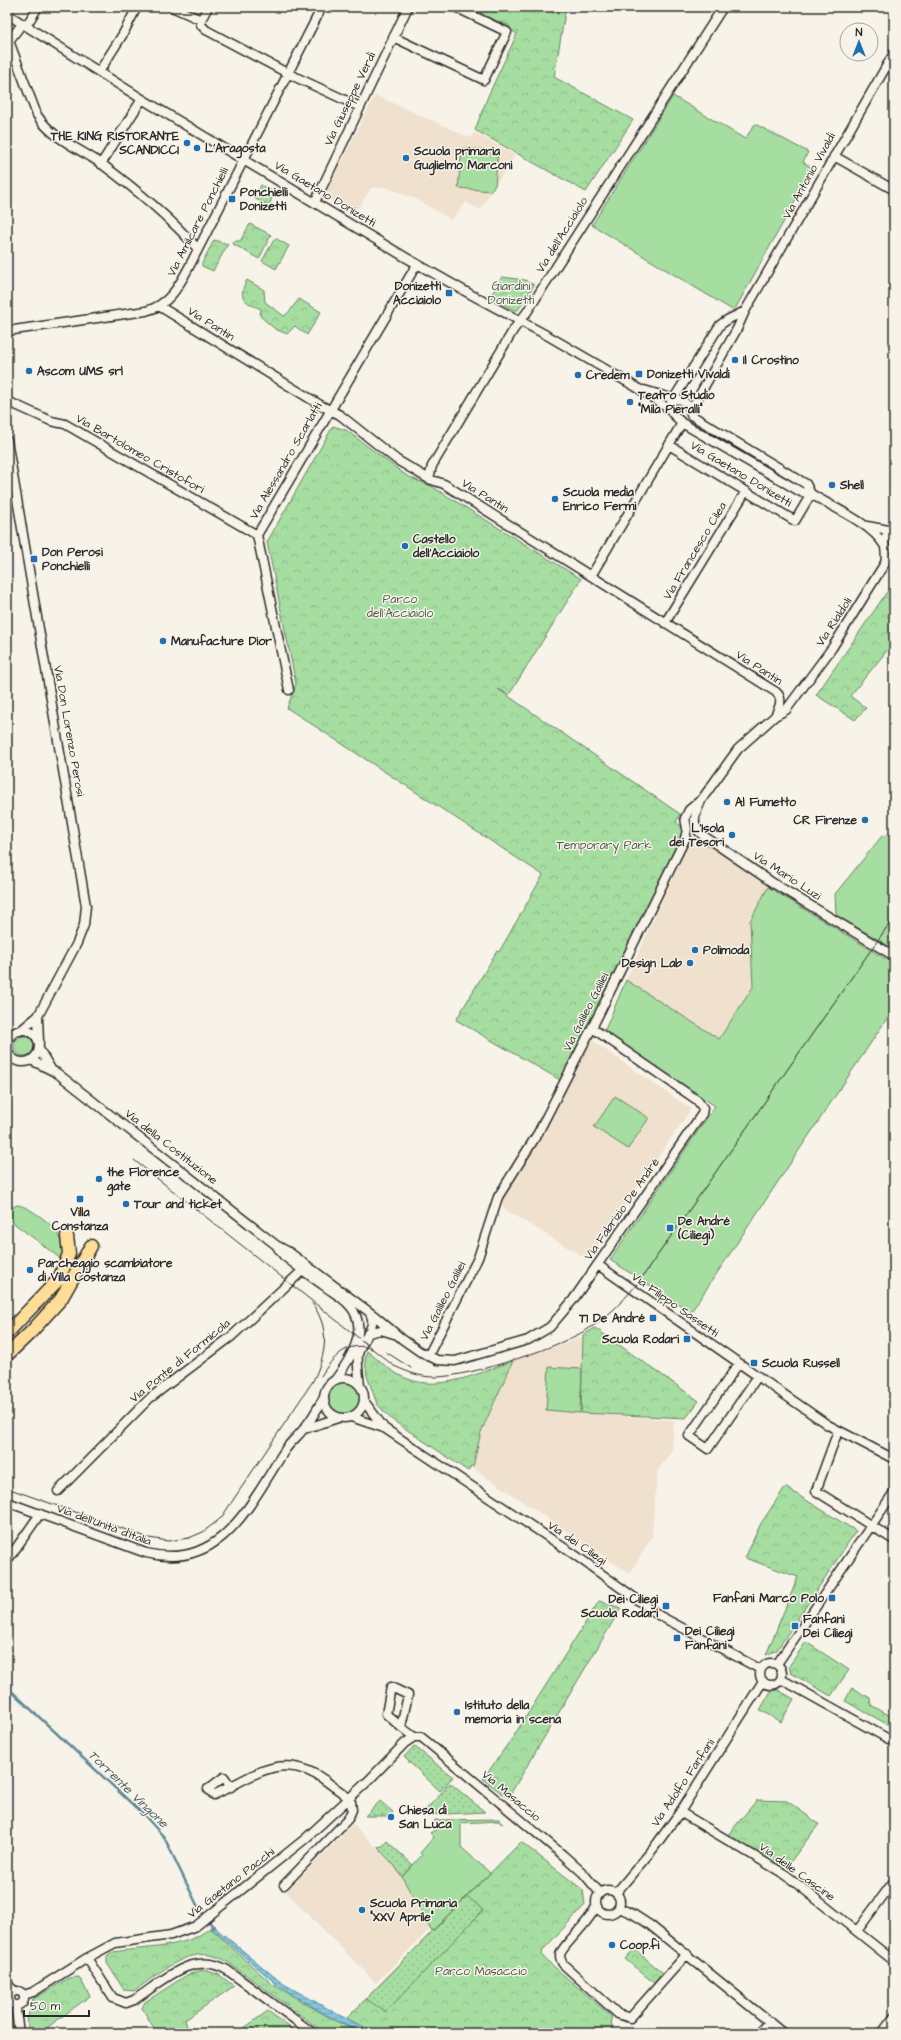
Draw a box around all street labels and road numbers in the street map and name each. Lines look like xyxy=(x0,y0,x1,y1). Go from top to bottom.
street label: Via Giuseppe Verdi xyxy=(320,49,380,149)
street label: Via Antonio Vivaldi xyxy=(778,130,840,222)
street label: Via Gaetano Donizetti xyxy=(271,157,379,231)
street label: Via Amilcare Ponchielli xyxy=(163,164,233,280)
street label: Via dell'Acciaiolo xyxy=(532,194,592,276)
street label: Via Pantin xyxy=(184,303,238,345)
street label: Via Alessandro Scarlatti xyxy=(246,399,327,523)
street label: Via Bartolomeo Cristofori xyxy=(73,410,208,498)
street label: Via Gaetano Donizetti xyxy=(687,437,795,511)
street label: Via Pantin xyxy=(458,475,512,517)
street label: Via Francesco Cilea xyxy=(659,499,731,603)
street label: Via Rialdoli xyxy=(812,594,856,650)
street label: Via Pantin xyxy=(732,647,786,689)
street label: Via Don Lorenzo Perosi xyxy=(49,664,89,798)
street label: Via Mario Luzi xyxy=(749,848,825,905)
street label: Via Galileo Galilei xyxy=(559,969,613,1054)
street label: Via della Costituzione xyxy=(121,1105,221,1189)
street label: Via Fabrizio De André xyxy=(580,1154,664,1264)
street label: Via Galileo Galilei xyxy=(416,1258,470,1343)
street label: Via Filippo Sassetti xyxy=(628,1269,722,1342)
street label: Via Ponte di Formicola xyxy=(126,1315,234,1407)
street label: Via dell'Unità d'Italia xyxy=(54,1500,154,1550)
street label: Via dei Ciliegi xyxy=(543,1517,610,1570)
street label: Via Adolfo Fanfani xyxy=(647,1735,719,1830)
street label: Via Masaccio xyxy=(478,1766,544,1826)
street label: Via delle Cascine xyxy=(755,1839,839,1906)
street label: Via Gaetano Pacchi xyxy=(184,1843,278,1922)

